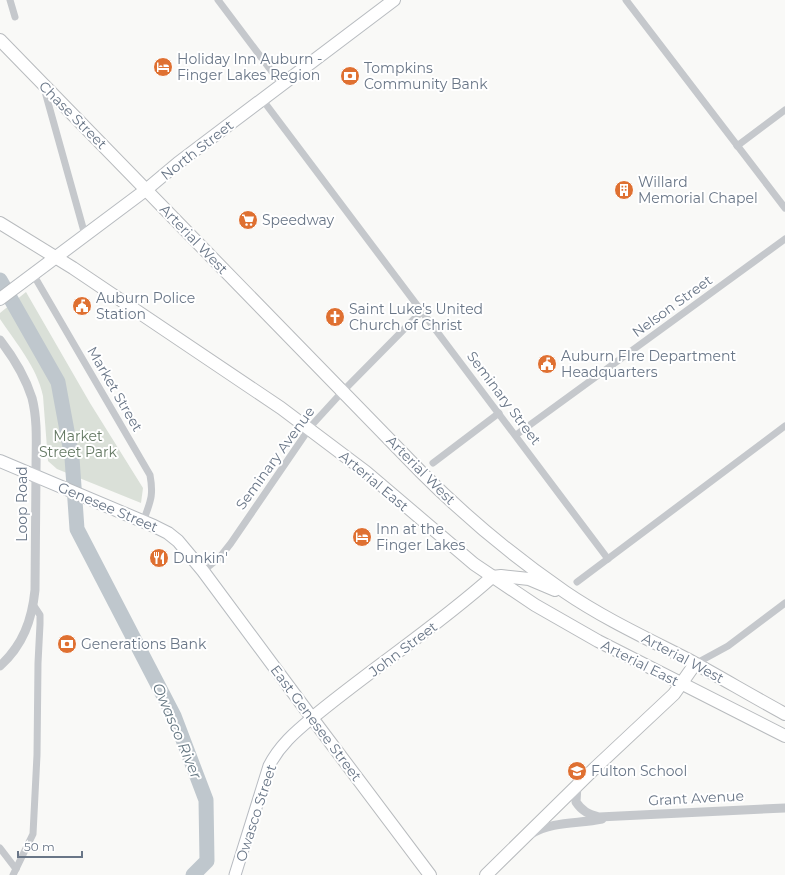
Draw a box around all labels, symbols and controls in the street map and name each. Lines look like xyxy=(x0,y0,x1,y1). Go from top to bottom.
place label: Holiday Inn Auburn - Finger Lakes Region xyxy=(177,50,322,84)
hotel icon: Holiday Inn Auburn - Finger Lakes Region xyxy=(152,56,174,78)
place label: Tompkins Community Bank xyxy=(364,59,488,93)
bank icon: Tompkins Community Bank xyxy=(339,65,361,87)
street label: Chase Street xyxy=(35,77,111,153)
street label: North Street xyxy=(157,116,237,184)
place label: Willard Memorial Chapel xyxy=(638,173,758,207)
building icon: Willard Memorial Chapel xyxy=(613,179,635,201)
street label: Arterial West xyxy=(156,200,232,278)
supermarket icon: Speedway xyxy=(237,209,259,231)
place label: Speedway xyxy=(262,211,335,229)
street label: Nelson Street xyxy=(628,271,716,341)
place label: Auburn Police Station xyxy=(96,289,195,323)
public building icon: Auburn Police Station xyxy=(71,295,93,317)
place label: Saint Luke's United Church of Christ xyxy=(349,300,483,334)
church icon: Saint Luke's United Church of Christ xyxy=(324,306,346,328)
street label: Market Street xyxy=(83,343,147,435)
place label: Auburn FIre Department Headquarters xyxy=(561,347,736,381)
street label: Seminary Street xyxy=(463,348,545,449)
public building icon: Auburn FIre Department Headquarters xyxy=(536,353,558,375)
street label: Seminary Avenue xyxy=(232,403,318,513)
park label: Market Street Park xyxy=(39,427,118,461)
street label: Arterial West xyxy=(383,432,460,509)
street label: Arterial East xyxy=(336,447,412,515)
street label: Loop Road xyxy=(13,466,31,542)
street label: Genesee Street xyxy=(55,478,161,536)
place label: Inn at the Finger Lakes xyxy=(376,520,465,554)
hotel icon: Inn at the Finger Lakes xyxy=(351,526,373,548)
restaurant icon: Dunkin' xyxy=(148,547,170,569)
place label: Dunkin' xyxy=(173,549,228,567)
street label: John Street xyxy=(365,617,441,681)
street label: Arterial West xyxy=(639,629,727,687)
bank icon: Generations Bank xyxy=(56,633,78,655)
place label: Generations Bank xyxy=(81,635,207,653)
street label: Arterial East xyxy=(598,636,682,690)
street label: East Genesee Street xyxy=(266,661,366,785)
water label: Owasco River xyxy=(149,680,207,783)
school or university icon: Fulton School xyxy=(566,760,588,782)
street label: Owasco Street xyxy=(232,762,280,864)
place label: Fulton School xyxy=(591,762,687,780)
street label: Grant Avenue xyxy=(648,787,744,809)
scale bar xyxy=(18,833,82,859)
text: 50 m xyxy=(24,839,55,854)

